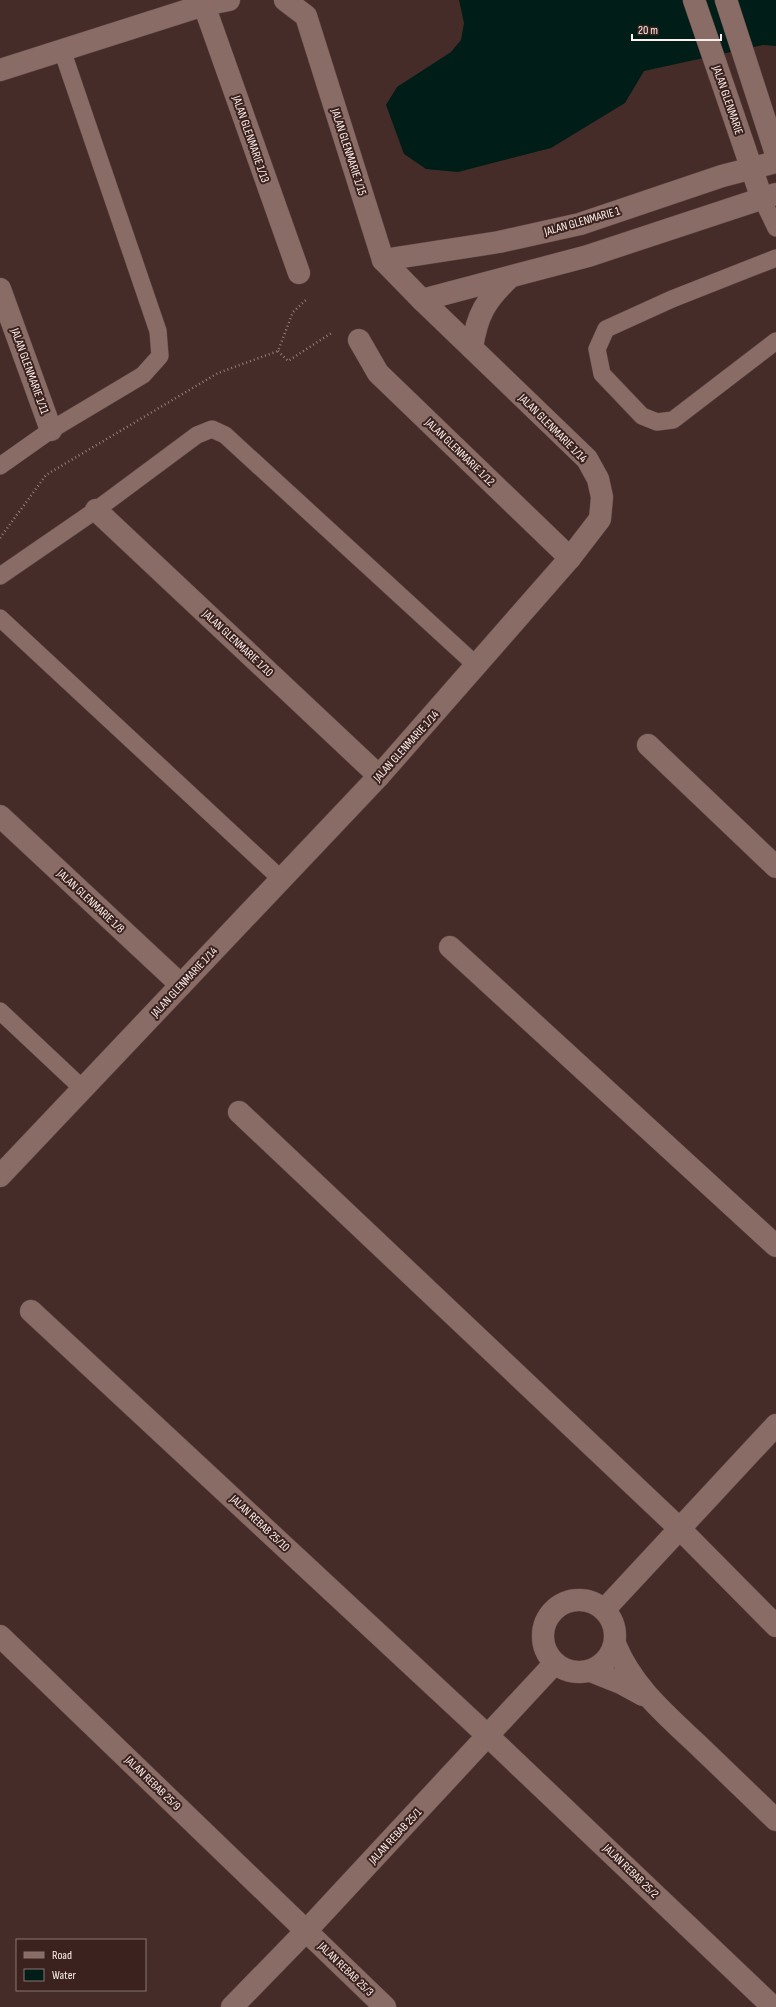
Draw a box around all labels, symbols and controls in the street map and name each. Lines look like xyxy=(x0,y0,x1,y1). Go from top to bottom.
scale bar xyxy=(632,16,721,42)
text: 20 m xyxy=(638,23,658,38)
street label: JALAN GLENMARIE xyxy=(708,63,746,137)
street label: JALAN GLENMARIE 1/13 xyxy=(228,93,272,185)
street label: JALAN GLENMARIE 1/15 xyxy=(327,106,370,198)
street label: JALAN GLENMARIE 1 xyxy=(542,203,623,240)
street label: JALAN GLENMARIE 1/11 xyxy=(7,325,52,417)
street label: JALAN GLENMARIE 1/14 xyxy=(514,390,590,466)
street label: JALAN GLENMARIE 1/12 xyxy=(421,415,498,489)
street label: JALAN GLENMARIE 1/10 xyxy=(198,606,276,680)
street label: JALAN GLENMARIE 1/14 xyxy=(370,707,442,786)
street label: JALAN GLENMARIE 1/8 xyxy=(53,866,128,937)
street label: JALAN GLENMARIE 1/14 xyxy=(147,944,221,1021)
street label: JALAN REBAB 25/10 xyxy=(226,1491,293,1555)
street label: JALAN REBAB 25/9 xyxy=(121,1752,184,1814)
street label: JALAN REBAB 25/1 xyxy=(365,1805,426,1868)
street label: JALAN REBAB 25/2 xyxy=(599,1840,662,1902)
street label: JALAN REBAB 25/3 xyxy=(314,1938,377,2000)
legend xyxy=(16,1939,146,1991)
text: Road xyxy=(52,1948,72,1963)
text: Water xyxy=(52,1968,76,1983)

